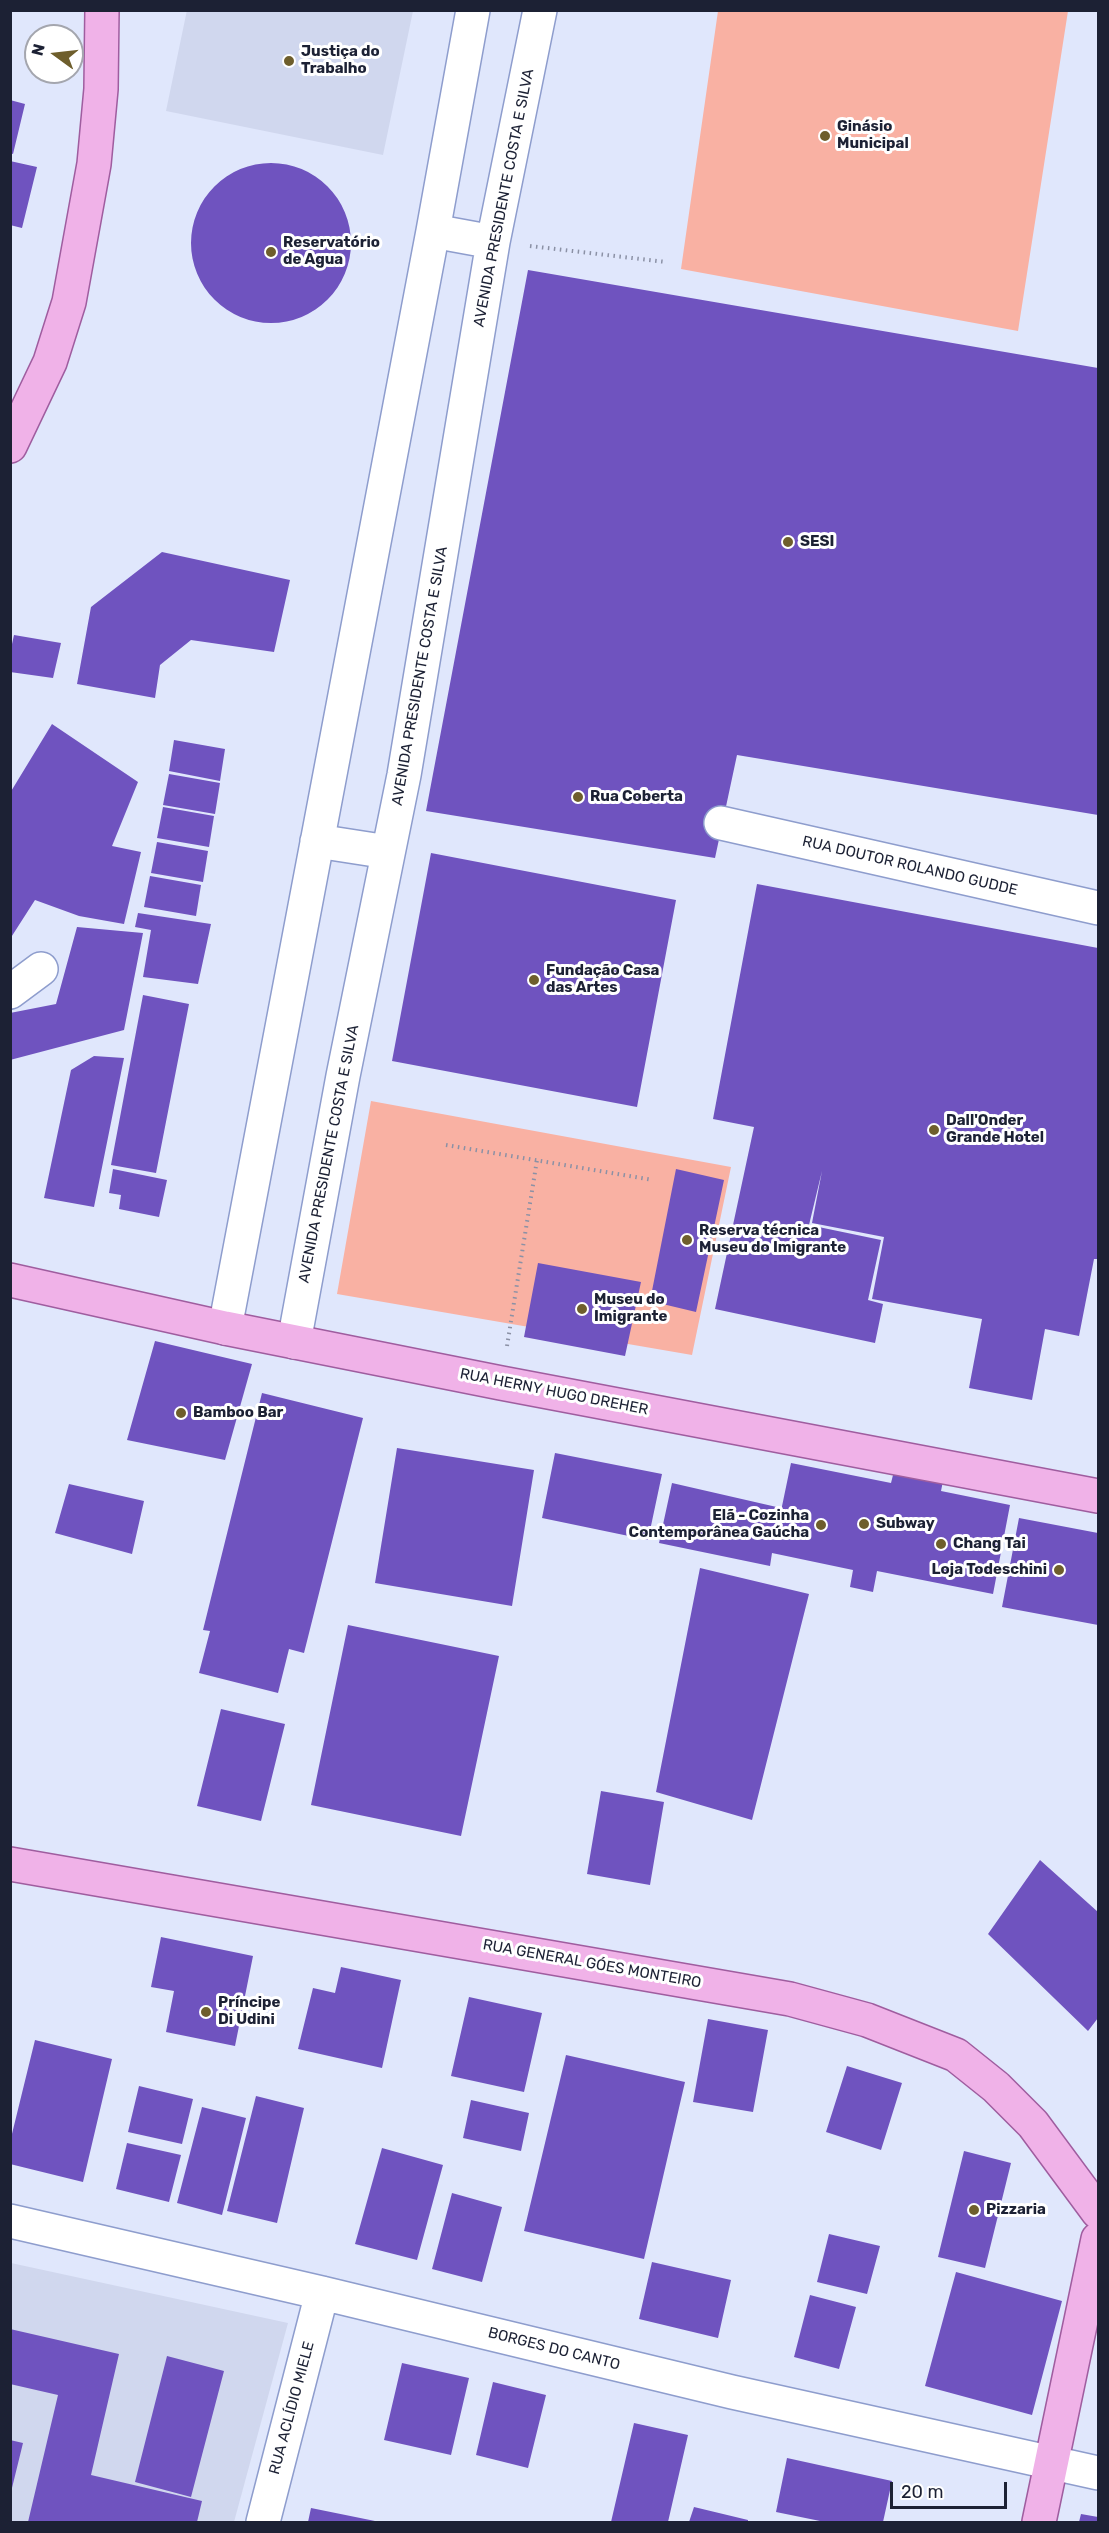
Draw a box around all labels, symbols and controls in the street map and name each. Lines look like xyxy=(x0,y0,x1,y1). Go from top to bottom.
north arrow xyxy=(24,24,84,84)
text: N xyxy=(27,42,49,58)
place label: Justiça do Trabalho xyxy=(301,43,380,78)
marker: Justiça do Trabalho xyxy=(282,54,296,68)
street label: AVENIDA PRESIDENTE COSTA E SILVA xyxy=(470,67,538,329)
place label: Ginásio Municipal xyxy=(837,118,909,153)
marker: Ginásio Municipal xyxy=(818,129,832,143)
place label: Reservatório de Agua xyxy=(283,234,380,269)
marker: Reservatório de Agua xyxy=(264,245,278,259)
place label: SESI xyxy=(800,533,834,551)
marker: SESI xyxy=(781,535,795,549)
street label: AVENIDA PRESIDENTE COSTA E SILVA xyxy=(388,545,452,807)
place label: Rua Coberta xyxy=(590,788,683,806)
marker: Rua Coberta xyxy=(571,790,585,804)
street label: RUA DOUTOR ROLANDO GUDDE xyxy=(801,832,1019,900)
place label: Fundação Casa das Artes xyxy=(546,962,659,997)
marker: Fundação Casa das Artes xyxy=(527,973,541,987)
street label: AVENIDA PRESIDENTE COSTA E SILVA xyxy=(295,1023,363,1285)
place label: Dall'Onder Grande Hotel xyxy=(946,1112,1044,1147)
marker: Dall'Onder Grande Hotel xyxy=(927,1123,941,1137)
place label: Reserva técnica Museu do Imigrante xyxy=(699,1222,846,1257)
marker: Reserva técnica Museu do Imigrante xyxy=(680,1233,694,1247)
place label: Museu do Imigrante xyxy=(594,1291,667,1326)
marker: Museu do Imigrante xyxy=(575,1302,589,1316)
street label: RUA HERNY HUGO DREHER xyxy=(458,1365,650,1419)
place label: Bamboo Bar xyxy=(193,1404,283,1422)
marker: Bamboo Bar xyxy=(174,1406,188,1420)
place label: Elã - Cozinha Contemporânea Gaúcha xyxy=(629,1507,809,1542)
place label: Subway xyxy=(876,1515,935,1533)
marker: Subway xyxy=(857,1517,871,1531)
marker: Elã - Cozinha Contemporânea Gaúcha xyxy=(814,1518,828,1532)
place label: Chang Tai xyxy=(953,1535,1026,1553)
marker: Chang Tai xyxy=(934,1537,948,1551)
place label: Loja Todeschini xyxy=(932,1561,1047,1579)
marker: Loja Todeschini xyxy=(1052,1563,1066,1577)
street label: RUA GENERAL GÓES MONTEIRO xyxy=(481,1936,703,1992)
place label: Príncipe Di Udini xyxy=(218,1994,280,2029)
marker: Príncipe Di Udini xyxy=(199,2005,213,2019)
place label: Pizzaria xyxy=(986,2201,1046,2219)
marker: Pizzaria xyxy=(967,2203,981,2217)
street label: BORGES DO CANTO xyxy=(486,2324,622,2374)
street label: RUA ACLÍDIO MIELE xyxy=(266,2339,318,2477)
scale bar xyxy=(893,2470,1010,2508)
text: 20 m xyxy=(901,2481,943,2503)

